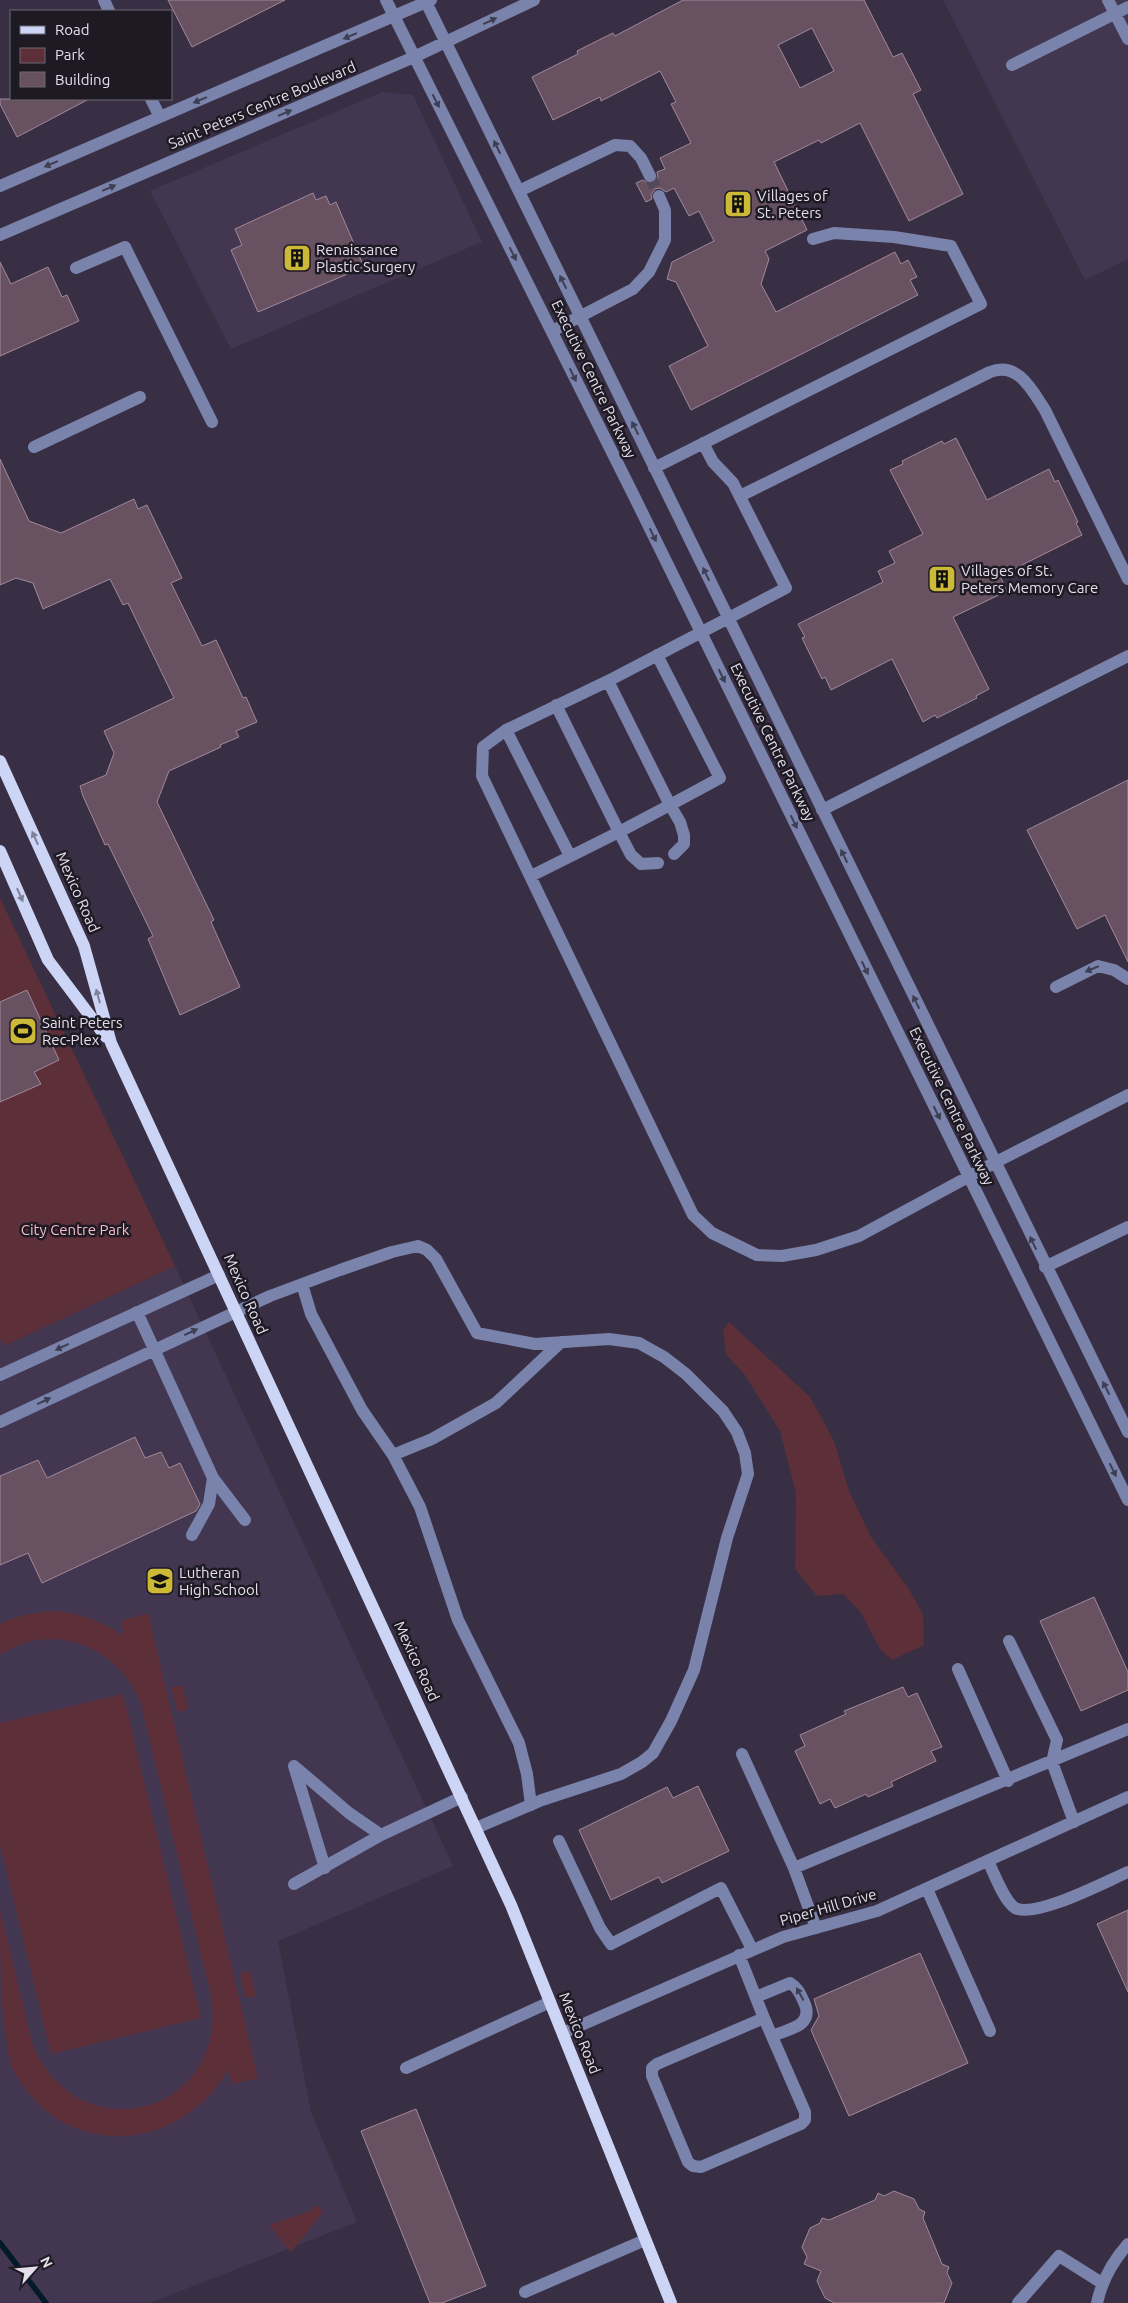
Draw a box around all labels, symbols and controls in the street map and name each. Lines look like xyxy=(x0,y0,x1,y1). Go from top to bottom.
legend xyxy=(10,10,172,100)
one-way arrow xyxy=(483,17,497,25)
text: Road xyxy=(55,21,90,38)
one-way arrow xyxy=(342,32,357,40)
text: Park xyxy=(55,46,85,63)
street label: Saint Peters Centre Boulevard xyxy=(166,58,358,152)
text: Building xyxy=(55,71,110,88)
one-way arrow xyxy=(432,94,440,108)
one-way arrow xyxy=(193,96,207,104)
one-way arrow xyxy=(278,109,292,117)
one-way arrow xyxy=(493,140,501,154)
one-way arrow xyxy=(43,160,58,168)
one-way arrow xyxy=(102,184,116,192)
place label: Villages of St. Peters xyxy=(757,187,828,221)
building icon: Villages of St. Peters xyxy=(723,189,753,219)
place label: Renaissance Plastic Surgery xyxy=(316,241,415,275)
building icon: Renaissance Plastic Surgery xyxy=(282,243,312,273)
one-way arrow xyxy=(509,247,517,261)
one-way arrow xyxy=(559,275,567,289)
street label: Executive Centre Parkway xyxy=(548,297,640,461)
one-way arrow xyxy=(570,368,578,382)
one-way arrow xyxy=(630,421,638,435)
one-way arrow xyxy=(649,528,657,543)
place label: Villages of St. Peters Memory Care xyxy=(961,562,1098,596)
building icon: Villages of St. Peters Memory Care xyxy=(927,564,957,594)
one-way arrow xyxy=(702,567,710,581)
street label: Executive Centre Parkway xyxy=(727,660,819,824)
one-way arrow xyxy=(718,669,726,683)
one-way arrow xyxy=(790,815,798,829)
one-way arrow xyxy=(31,831,39,845)
street label: Mexico Road xyxy=(53,849,103,935)
one-way arrow xyxy=(840,849,849,864)
one-way arrow xyxy=(16,888,24,902)
one-way arrow xyxy=(861,960,869,975)
one-way arrow xyxy=(1085,966,1099,974)
one-way arrow xyxy=(94,988,102,1004)
one-way arrow xyxy=(912,995,920,1010)
place label: Saint Peters Rec-Plex xyxy=(42,1014,122,1048)
sports icon: Saint Peters Rec-Plex xyxy=(8,1016,38,1046)
street label: Executive Centre Parkway xyxy=(906,1024,998,1188)
one-way arrow xyxy=(933,1106,941,1120)
park label: City Centre Park xyxy=(21,1221,130,1238)
one-way arrow xyxy=(1029,1236,1037,1250)
street label: Mexico Road xyxy=(221,1251,271,1337)
one-way arrow xyxy=(184,1328,198,1336)
one-way arrow xyxy=(55,1343,69,1351)
one-way arrow xyxy=(1102,1381,1110,1395)
one-way arrow xyxy=(37,1397,51,1405)
one-way arrow xyxy=(1109,1463,1117,1477)
place label: Lutheran High School xyxy=(179,1564,259,1598)
school or university icon: Lutheran High School xyxy=(145,1566,175,1596)
street label: Mexico Road xyxy=(391,1618,443,1704)
street label: Piper Hill Drive xyxy=(778,1885,878,1929)
one-way arrow xyxy=(795,1988,804,2001)
street label: Mexico Road xyxy=(556,1990,604,2076)
north arrow xyxy=(10,2243,60,2293)
text: N xyxy=(37,2254,56,2270)

